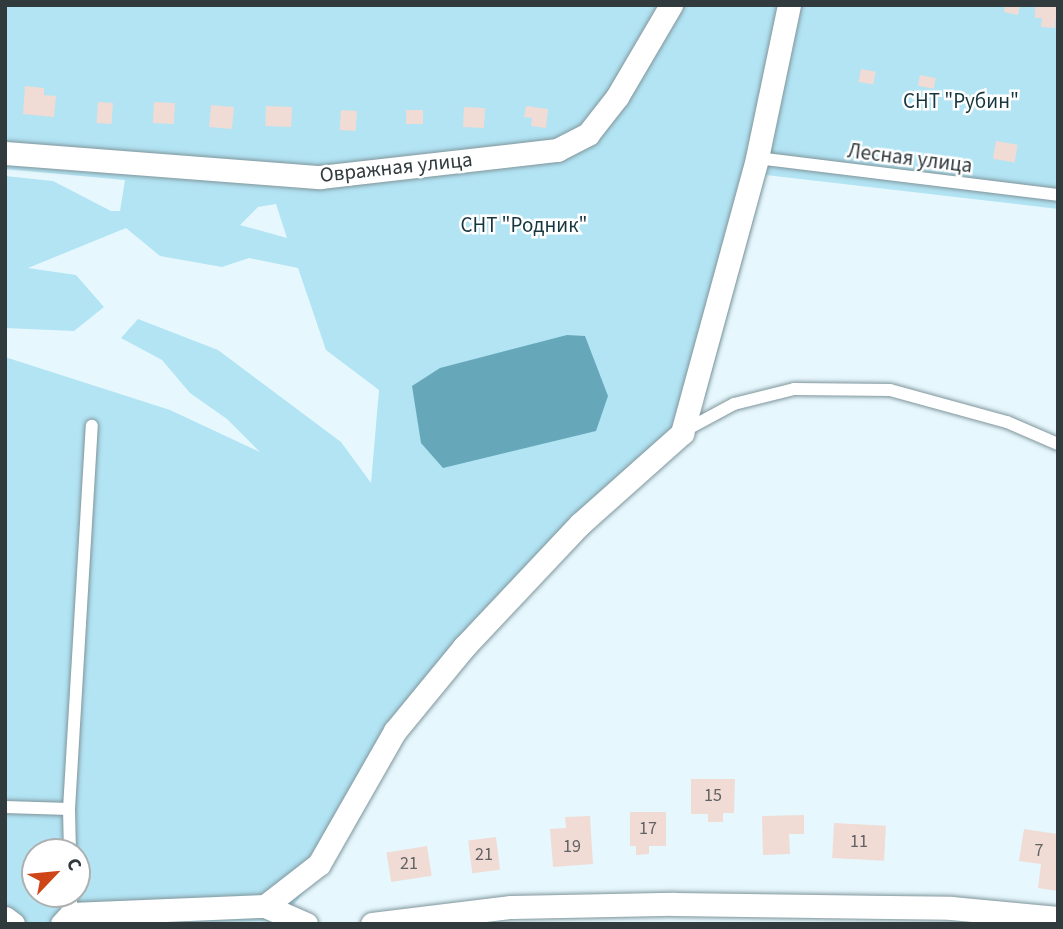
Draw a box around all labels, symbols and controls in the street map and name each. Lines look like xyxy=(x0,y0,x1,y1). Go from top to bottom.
park label: СНТ "Рубин" xyxy=(903,88,1019,114)
street label: Лесная улица xyxy=(846,138,974,178)
street label: Овражная улица xyxy=(318,146,474,188)
park label: СНТ "Родник" xyxy=(460,212,588,238)
house number: 15 xyxy=(704,785,722,807)
house number: 17 xyxy=(639,818,657,840)
house number: 11 xyxy=(850,831,868,853)
house number: 19 xyxy=(563,836,581,858)
north arrow xyxy=(21,838,91,908)
house number: 7 xyxy=(1035,840,1043,862)
house number: 21 xyxy=(475,844,493,866)
house number: 21 xyxy=(400,853,418,875)
text: С xyxy=(59,854,88,875)

